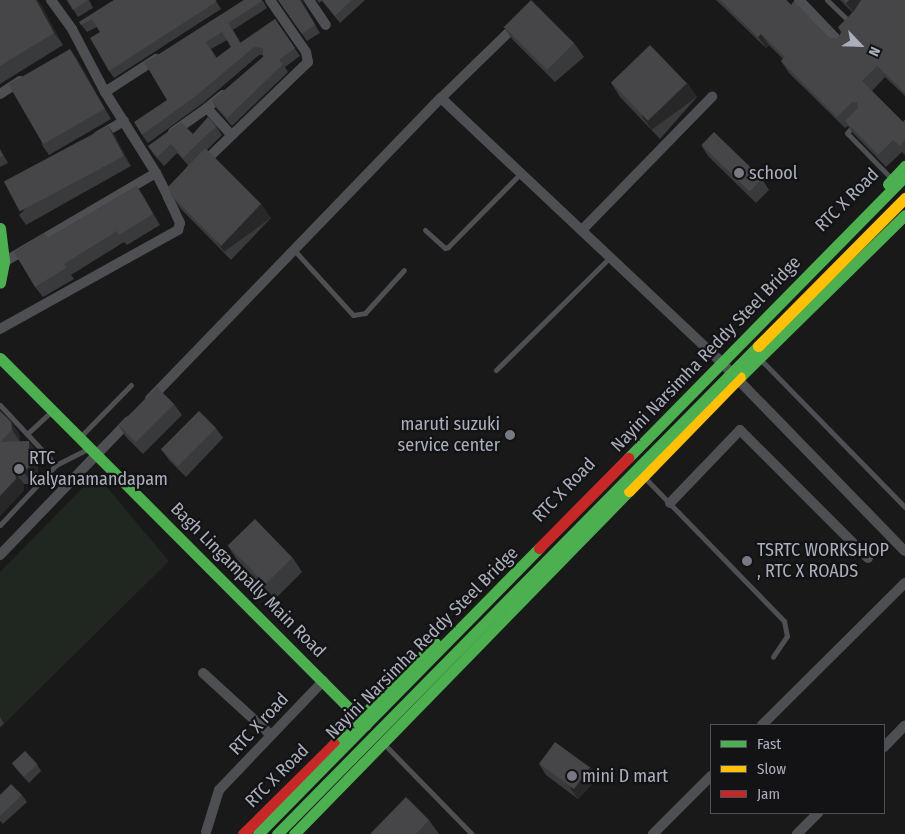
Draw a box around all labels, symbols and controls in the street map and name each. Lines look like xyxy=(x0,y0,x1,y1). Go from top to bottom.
north arrow xyxy=(835,20,885,70)
text: N xyxy=(865,44,884,59)
place label: school xyxy=(749,162,798,184)
street label: RTC X Road xyxy=(811,164,883,236)
marker: school xyxy=(733,167,745,179)
street label: Nayini Narsimha Reddy Steel Bridge xyxy=(607,252,805,456)
place label: maruti suzuki service center xyxy=(398,414,500,456)
marker: maruti suzuki service center xyxy=(504,429,516,441)
place label: RTC kalyanamandapam xyxy=(29,448,168,490)
street label: RTC X Road xyxy=(528,453,600,527)
marker: RTC kalyanamandapam xyxy=(13,463,25,475)
street label: Bagh Lingampally Main Road xyxy=(166,498,330,662)
place label: TSRTC WORKSHOP , RTC X ROADS xyxy=(757,540,889,582)
street label: Nayini Narsimha Reddy Steel Bridge xyxy=(321,542,523,744)
marker: TSRTC WORKSHOP , RTC X ROADS xyxy=(741,555,753,567)
street label: RTC X road xyxy=(225,688,293,760)
legend xyxy=(710,724,885,814)
text: Fast xyxy=(757,735,781,753)
street label: RTC X Road xyxy=(241,740,313,812)
text: Slow xyxy=(757,760,786,778)
place label: mini D mart xyxy=(582,765,668,787)
marker: mini D mart xyxy=(566,770,578,782)
text: Jam xyxy=(757,785,780,803)

